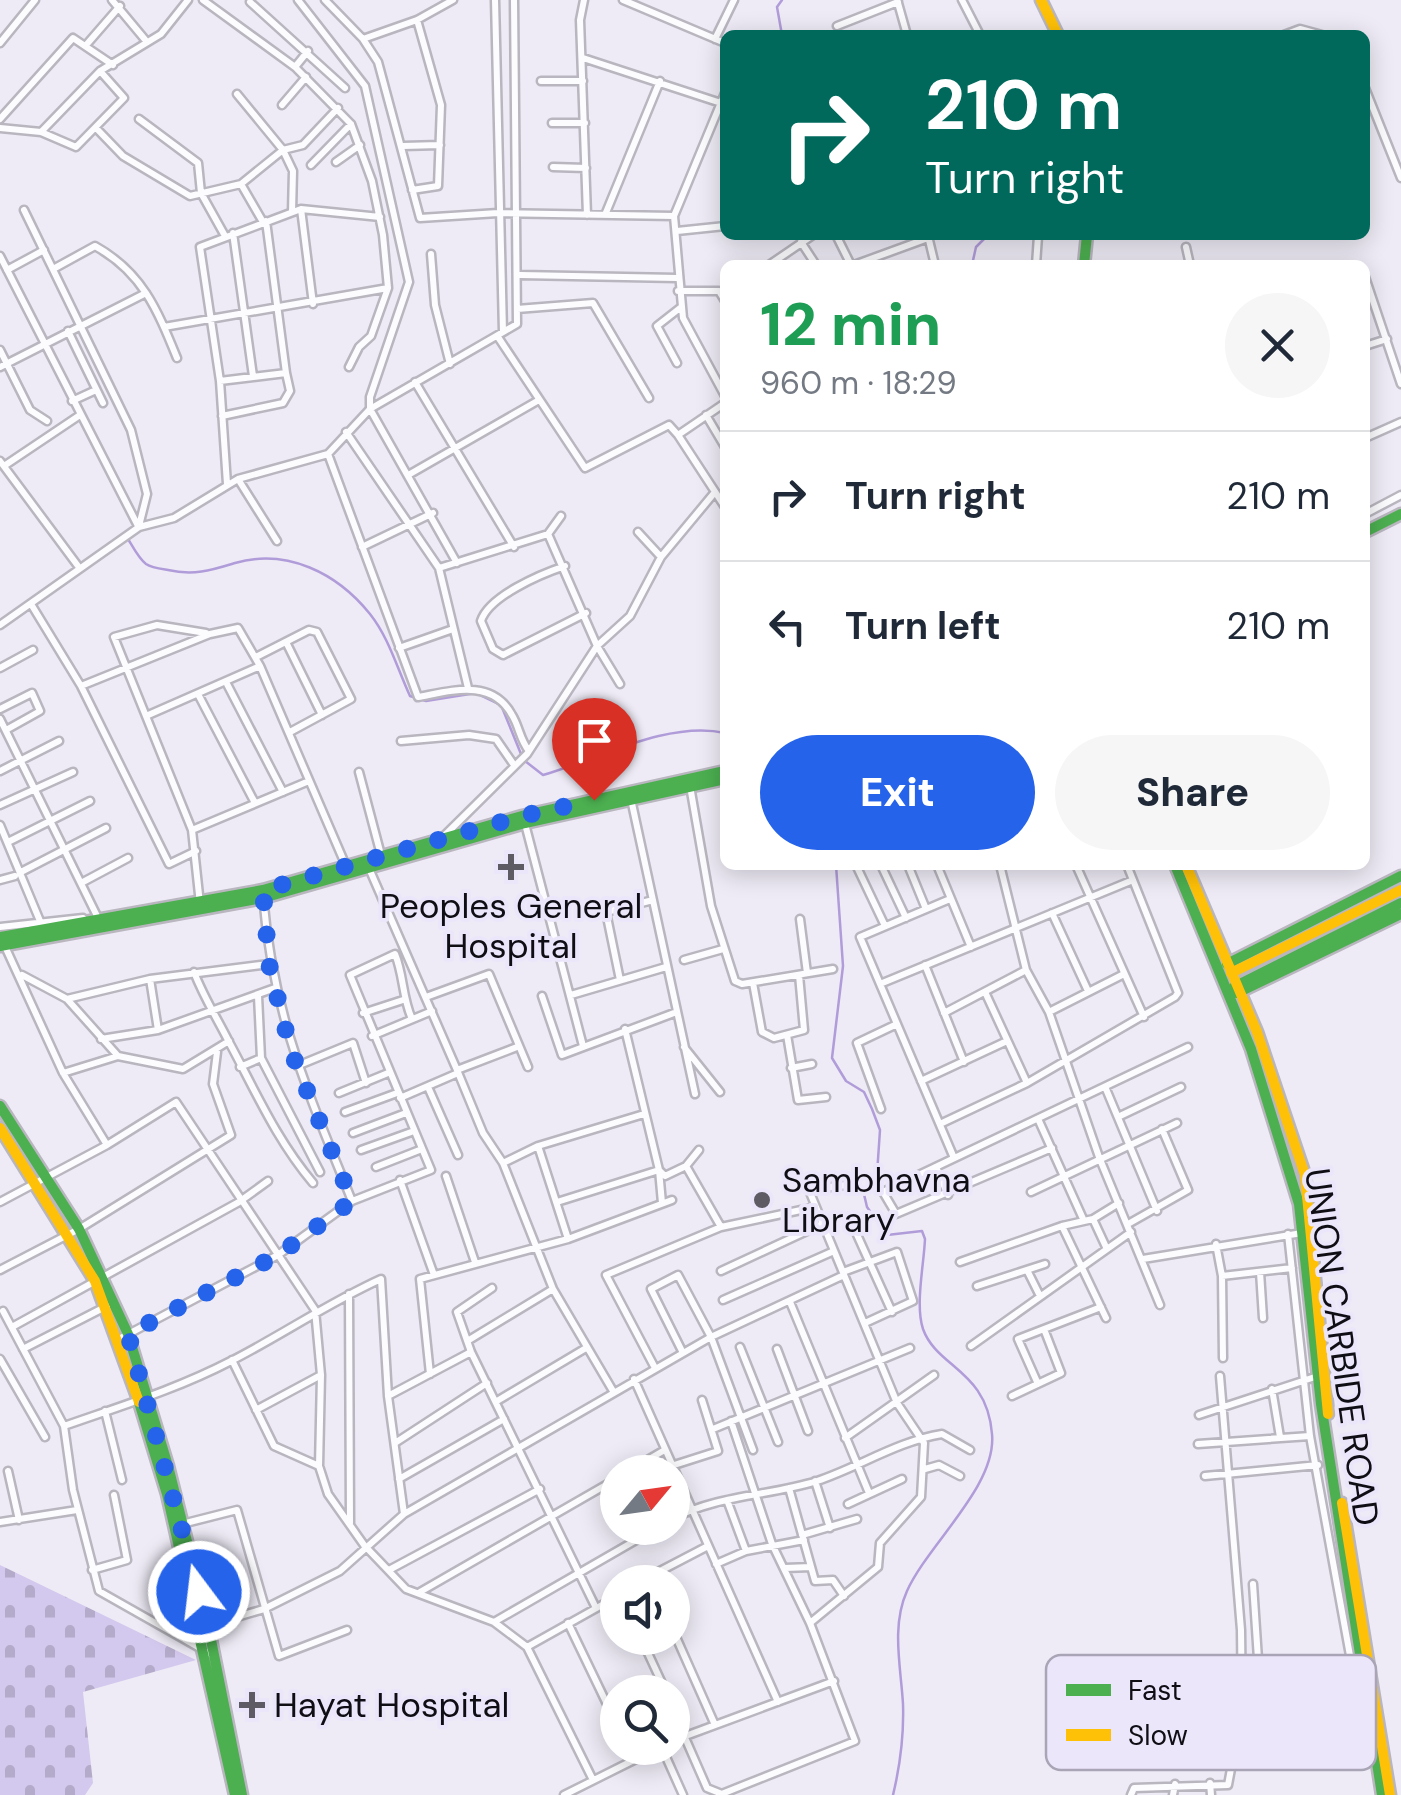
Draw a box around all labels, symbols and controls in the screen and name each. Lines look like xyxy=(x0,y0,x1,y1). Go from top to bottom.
text: 210 m xyxy=(925,60,1122,151)
icon: right xyxy=(760,70,890,200)
text: Turn right xyxy=(925,148,1124,207)
text: 12 min xyxy=(760,285,941,364)
button: close xyxy=(1225,293,1330,398)
text: 960 m · 18:29 xyxy=(760,362,957,404)
icon: right xyxy=(760,469,815,524)
text: Turn right xyxy=(845,471,1026,521)
text: 210 m xyxy=(1226,471,1330,521)
icon: left xyxy=(760,599,815,654)
text: Turn left xyxy=(845,601,1001,651)
text: 210 m xyxy=(1226,601,1330,651)
pin xyxy=(552,698,637,801)
icon: arrive xyxy=(567,713,622,768)
button: Exit xyxy=(760,735,1035,850)
button: Share xyxy=(1055,735,1330,850)
marker: Peoples General Hospital xyxy=(498,854,524,880)
place label: Peoples General Hospital xyxy=(380,883,642,969)
place label: Sambhavna Library xyxy=(782,1157,971,1243)
street label: UNION CARBIDE ROAD xyxy=(1294,1165,1390,1529)
marker: Sambhavna Library xyxy=(751,1189,773,1211)
north arrow xyxy=(600,1455,690,1545)
map controls xyxy=(600,1455,690,1765)
position arrow xyxy=(147,1540,251,1644)
button: sound xyxy=(600,1565,690,1655)
legend xyxy=(1046,1655,1376,1770)
text: Fast xyxy=(1128,1672,1182,1709)
button: search xyxy=(600,1675,690,1765)
place label: Hayat Hospital xyxy=(274,1682,509,1728)
marker: Hayat Hospital xyxy=(239,1692,265,1718)
text: Slow xyxy=(1128,1717,1188,1754)

